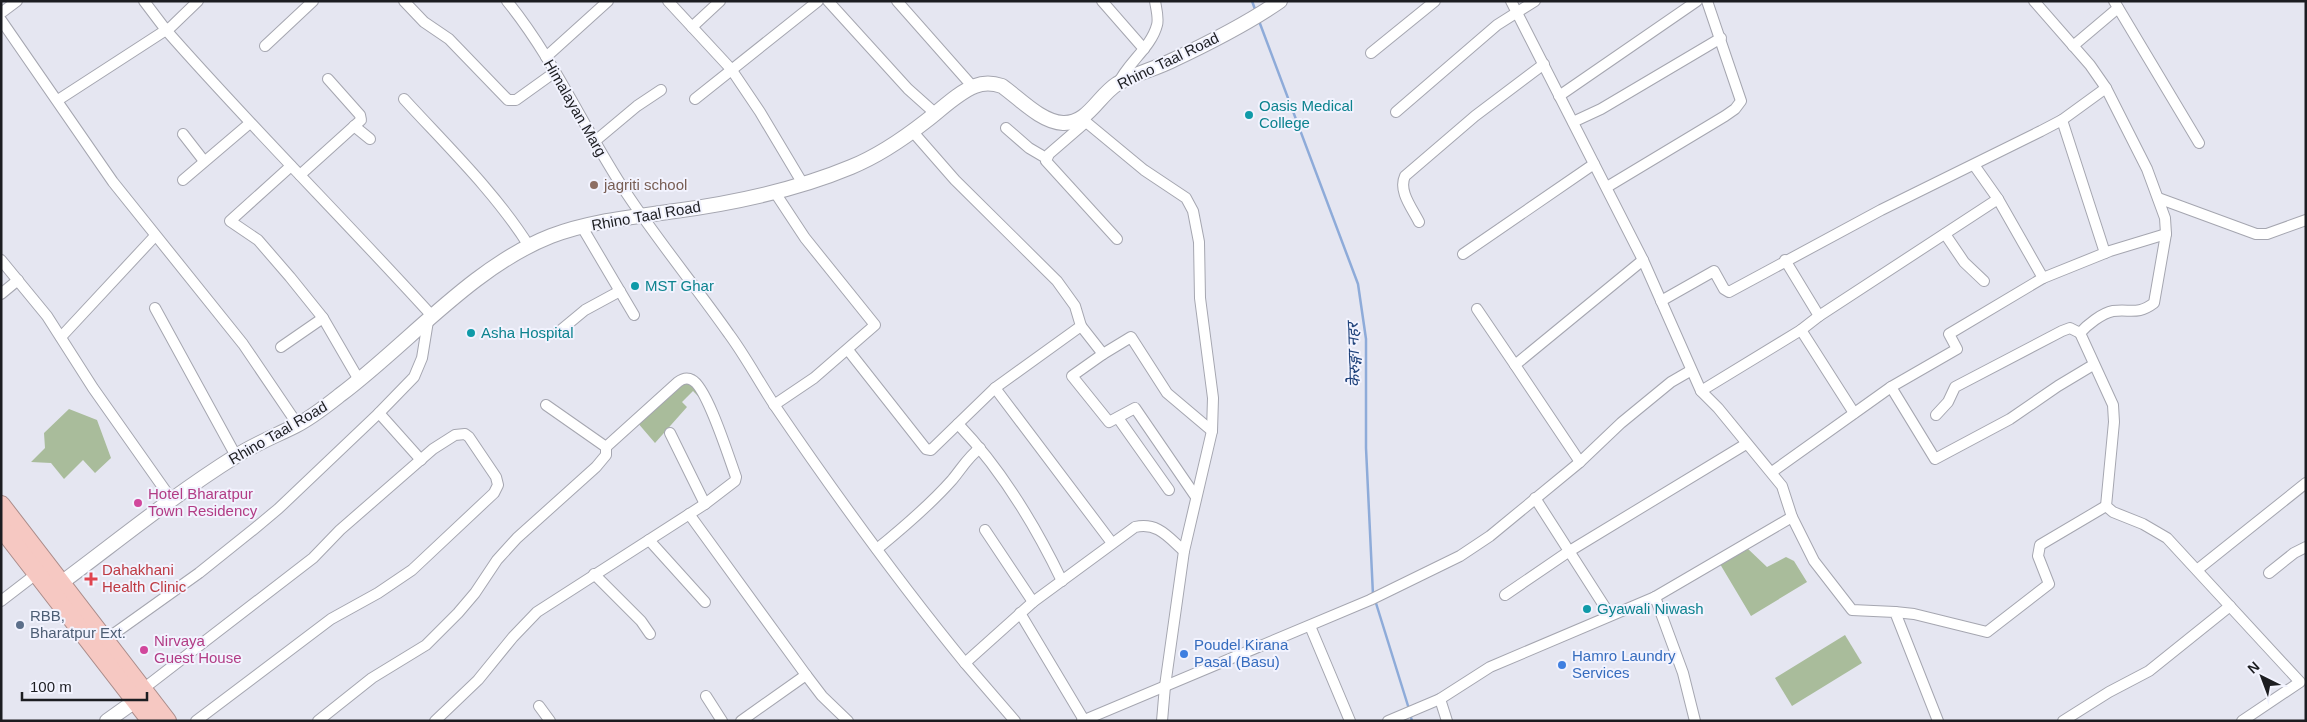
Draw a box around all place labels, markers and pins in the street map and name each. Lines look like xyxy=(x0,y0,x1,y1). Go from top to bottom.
place label: Oasis Medical College xyxy=(1259,97,1353,131)
marker: Oasis Medical College xyxy=(1243,109,1255,121)
place label: jagriti school xyxy=(603,176,687,193)
marker: jagriti school xyxy=(588,179,600,191)
place label: MST Ghar xyxy=(645,277,714,294)
marker: MST Ghar xyxy=(629,280,641,292)
place label: Asha Hospital xyxy=(481,324,574,341)
marker: Asha Hospital xyxy=(465,327,477,339)
place label: Hotel Bharatpur Town Residency xyxy=(148,485,258,519)
marker: Hotel Bharatpur Town Residency xyxy=(132,497,144,509)
place label: Dahakhani Health Clinic xyxy=(102,561,187,595)
marker: Dahakhani Health Clinic xyxy=(84,572,98,586)
place label: Gyawali Niwash xyxy=(1597,600,1704,617)
marker: Gyawali Niwash xyxy=(1581,603,1593,615)
place label: RBB, Bharatpur Ext. xyxy=(30,607,126,641)
marker: RBB, Bharatpur Ext. xyxy=(14,619,26,631)
place label: Nirvaya Guest House xyxy=(154,632,242,666)
place label: Poudel Kirana Pasal (Basu) xyxy=(1194,636,1289,670)
marker: Nirvaya Guest House xyxy=(138,644,150,656)
place label: Hamro Laundry Services xyxy=(1572,647,1676,681)
marker: Poudel Kirana Pasal (Basu) xyxy=(1178,648,1190,660)
marker: Hamro Laundry Services xyxy=(1556,659,1568,671)

